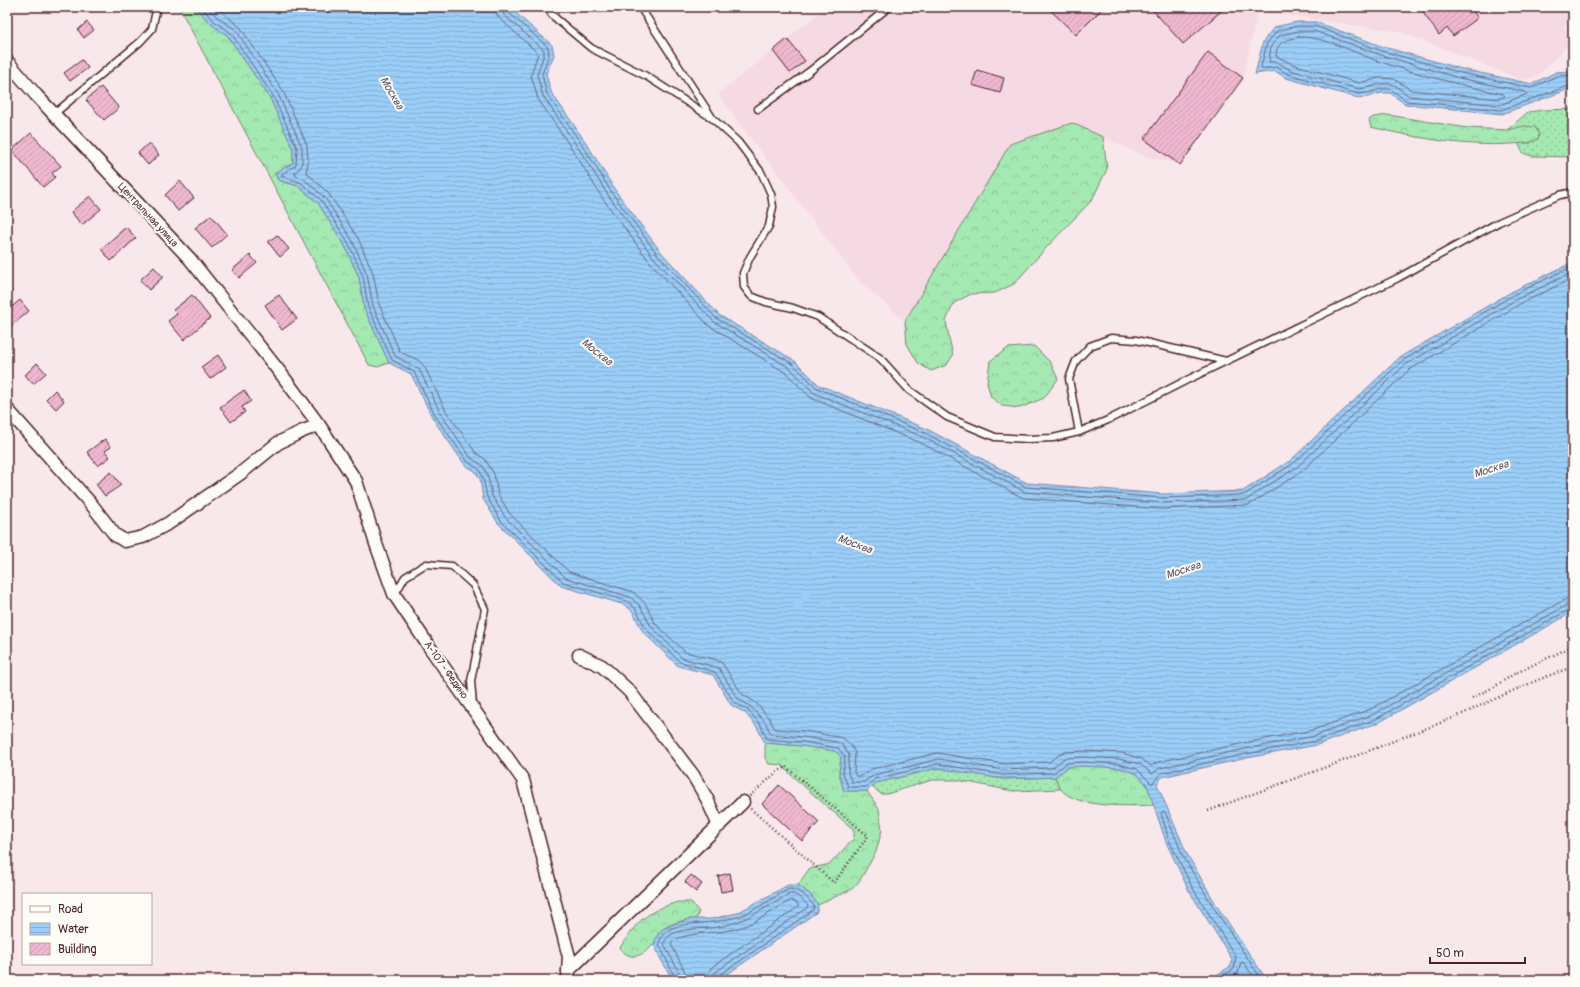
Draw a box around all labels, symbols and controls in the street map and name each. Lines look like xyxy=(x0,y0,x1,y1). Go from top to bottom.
water label: Москва xyxy=(377,74,407,112)
street label: Центральная улица xyxy=(115,181,181,250)
water label: Москва xyxy=(579,336,616,369)
water label: Москва xyxy=(1472,457,1511,481)
water label: Москва xyxy=(836,532,875,557)
water label: Москва xyxy=(1164,558,1203,582)
street label: А-107 - Федино xyxy=(422,639,471,702)
legend xyxy=(22,893,152,965)
text: Road xyxy=(58,902,83,917)
text: Water xyxy=(58,922,89,937)
scale bar xyxy=(1430,939,1525,965)
text: Building xyxy=(58,942,97,957)
text: 50 m xyxy=(1436,946,1464,961)

